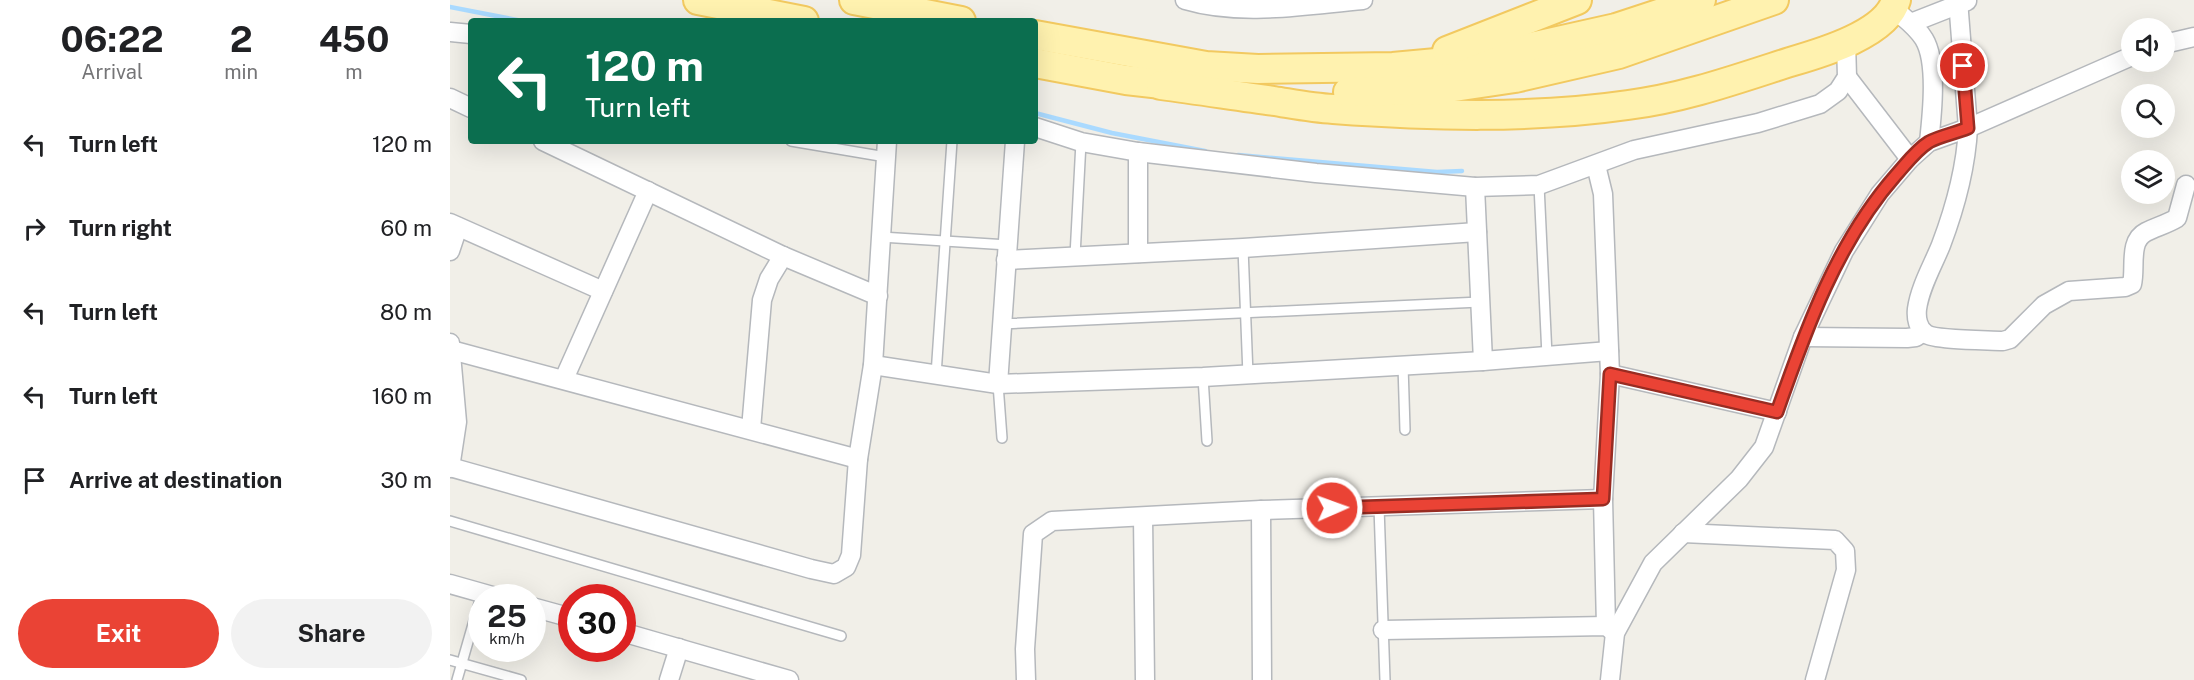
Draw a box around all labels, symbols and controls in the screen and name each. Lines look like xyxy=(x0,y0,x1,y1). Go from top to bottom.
text: 06:22 xyxy=(61,18,164,60)
text: 2 xyxy=(230,18,253,60)
text: 450 xyxy=(319,18,389,60)
map controls xyxy=(2121,18,2175,204)
button: sound xyxy=(2121,18,2175,72)
pin xyxy=(1937,40,1988,91)
text: 120 m xyxy=(585,41,704,90)
icon: left xyxy=(486,42,564,120)
icon: arrive xyxy=(1946,49,1979,82)
text: Arrival xyxy=(81,60,143,84)
text: min xyxy=(224,60,258,84)
text: m xyxy=(345,60,363,84)
button: search xyxy=(2121,84,2175,138)
text: Turn left xyxy=(585,91,691,123)
icon: left xyxy=(18,128,51,161)
text: Turn left xyxy=(69,131,158,157)
text: 120 m xyxy=(372,131,432,157)
button: layers xyxy=(2121,150,2175,204)
icon: right xyxy=(18,212,51,245)
text: Turn right xyxy=(69,215,172,241)
text: 60 m xyxy=(381,215,432,241)
icon: left xyxy=(18,296,51,329)
text: Turn left xyxy=(69,299,158,325)
text: 80 m xyxy=(380,299,432,325)
icon: left xyxy=(18,380,51,413)
text: Turn left xyxy=(69,383,158,409)
text: 160 m xyxy=(372,383,432,409)
icon: arrive xyxy=(18,464,51,497)
text: Arrive at destination xyxy=(69,467,282,493)
text: 30 m xyxy=(380,467,432,493)
position arrow xyxy=(1300,476,1364,540)
speed limit sign: 30 xyxy=(558,584,636,662)
text: 25 xyxy=(487,598,527,634)
button: Exit xyxy=(18,599,219,668)
button: Share xyxy=(231,599,432,668)
text: km/h xyxy=(489,630,525,647)

